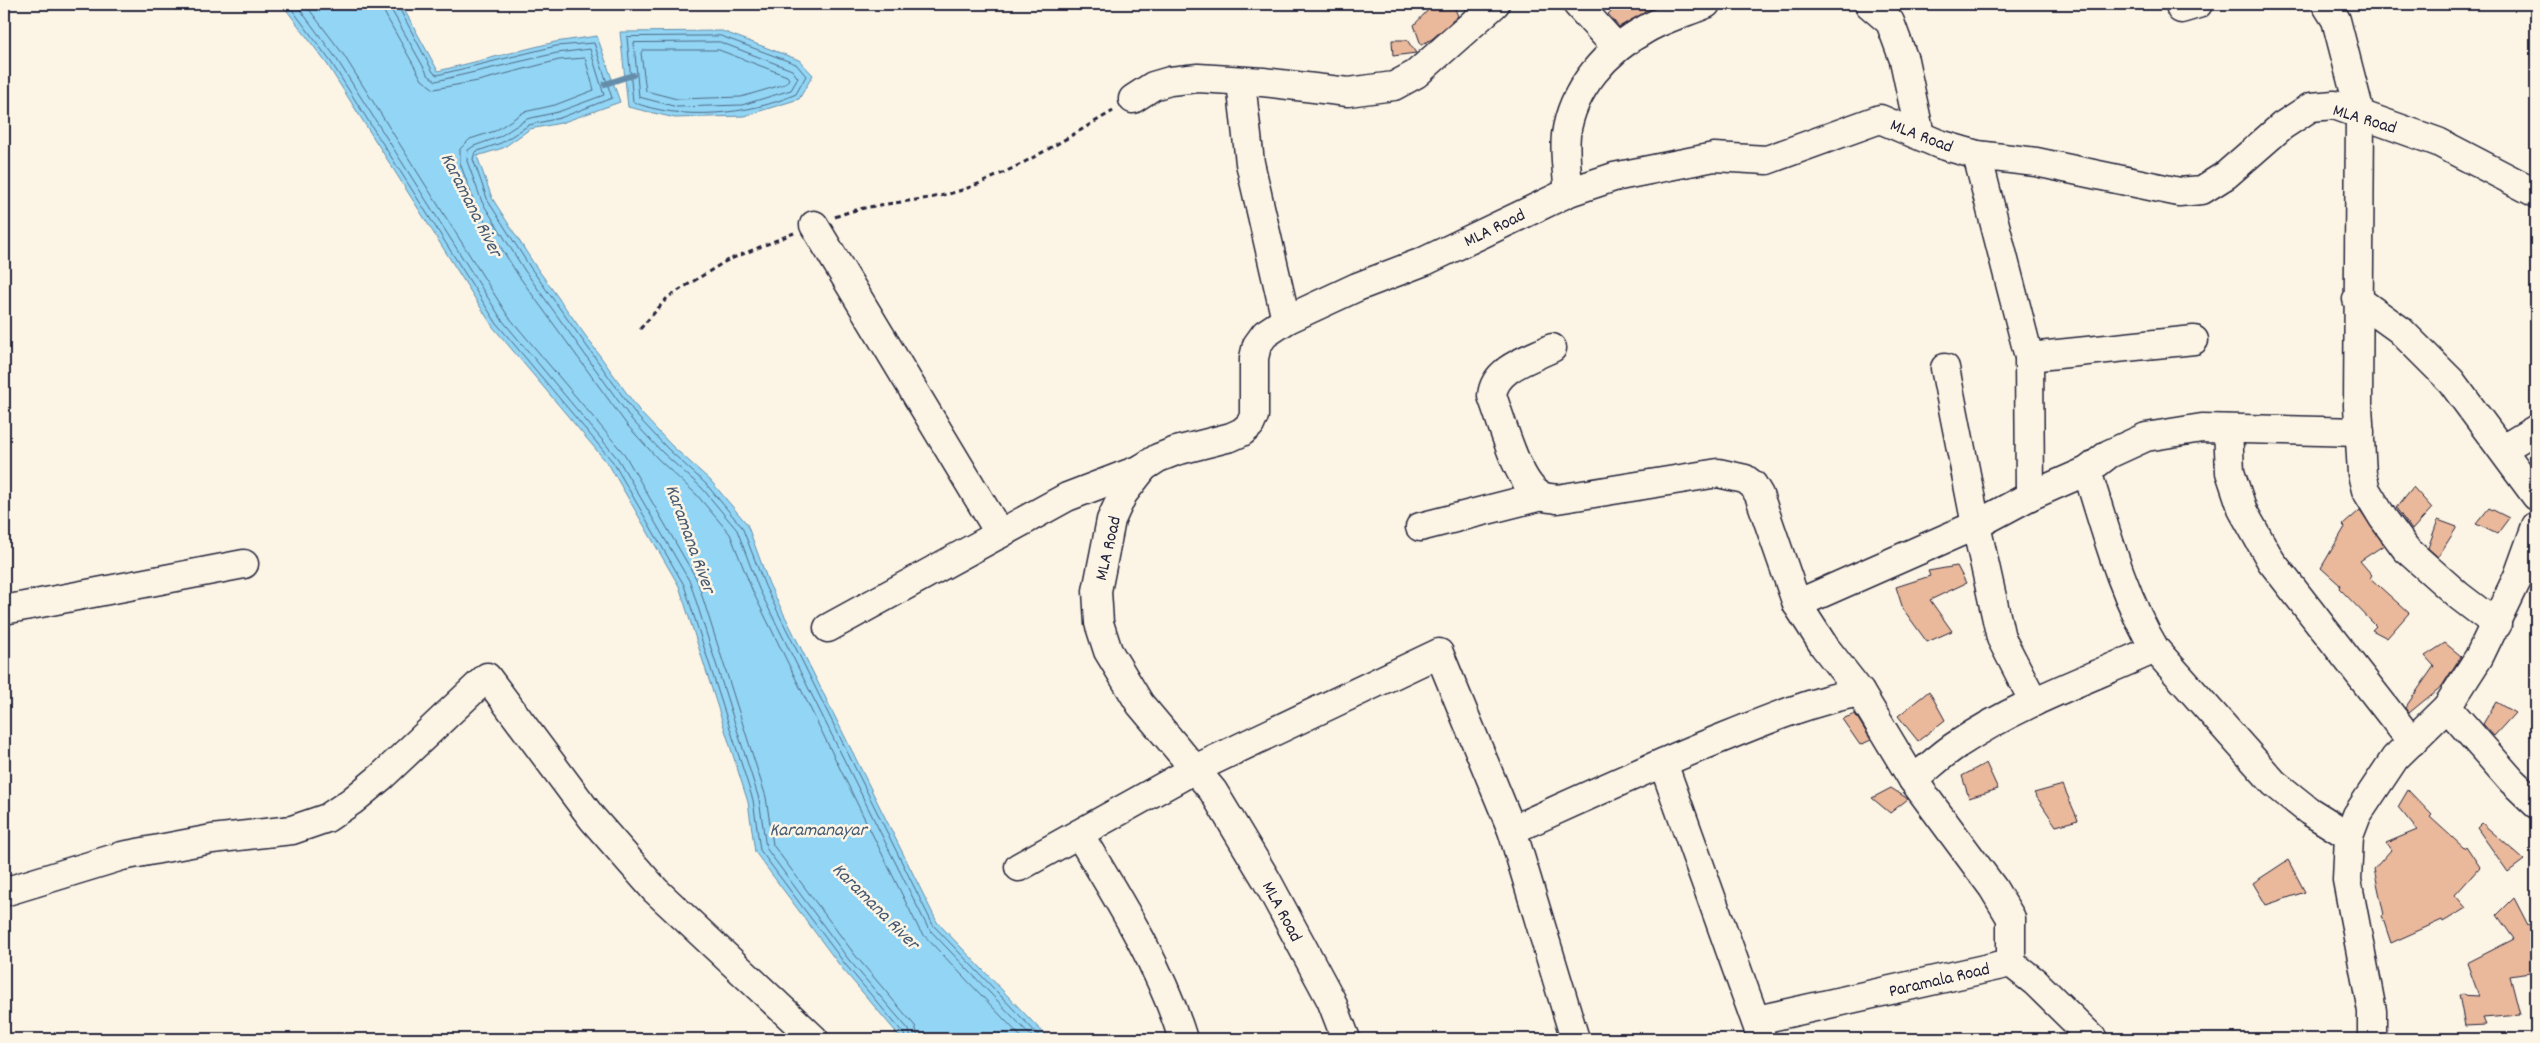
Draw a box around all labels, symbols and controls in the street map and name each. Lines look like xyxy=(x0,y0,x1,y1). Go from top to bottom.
street label: MLA Road xyxy=(2329,99,2399,142)
street label: MLA Road xyxy=(1886,114,1956,161)
water label: Karamana River xyxy=(432,149,509,264)
street label: MLA Road xyxy=(1460,204,1530,255)
water label: Karamana River xyxy=(657,481,722,599)
street label: MLA Road xyxy=(1090,514,1129,583)
water label: Karamanayar xyxy=(770,818,868,845)
water label: Karamana River xyxy=(825,858,926,959)
street label: MLA Road xyxy=(1254,877,1307,947)
street label: Paramala Road xyxy=(1887,958,1993,1005)

